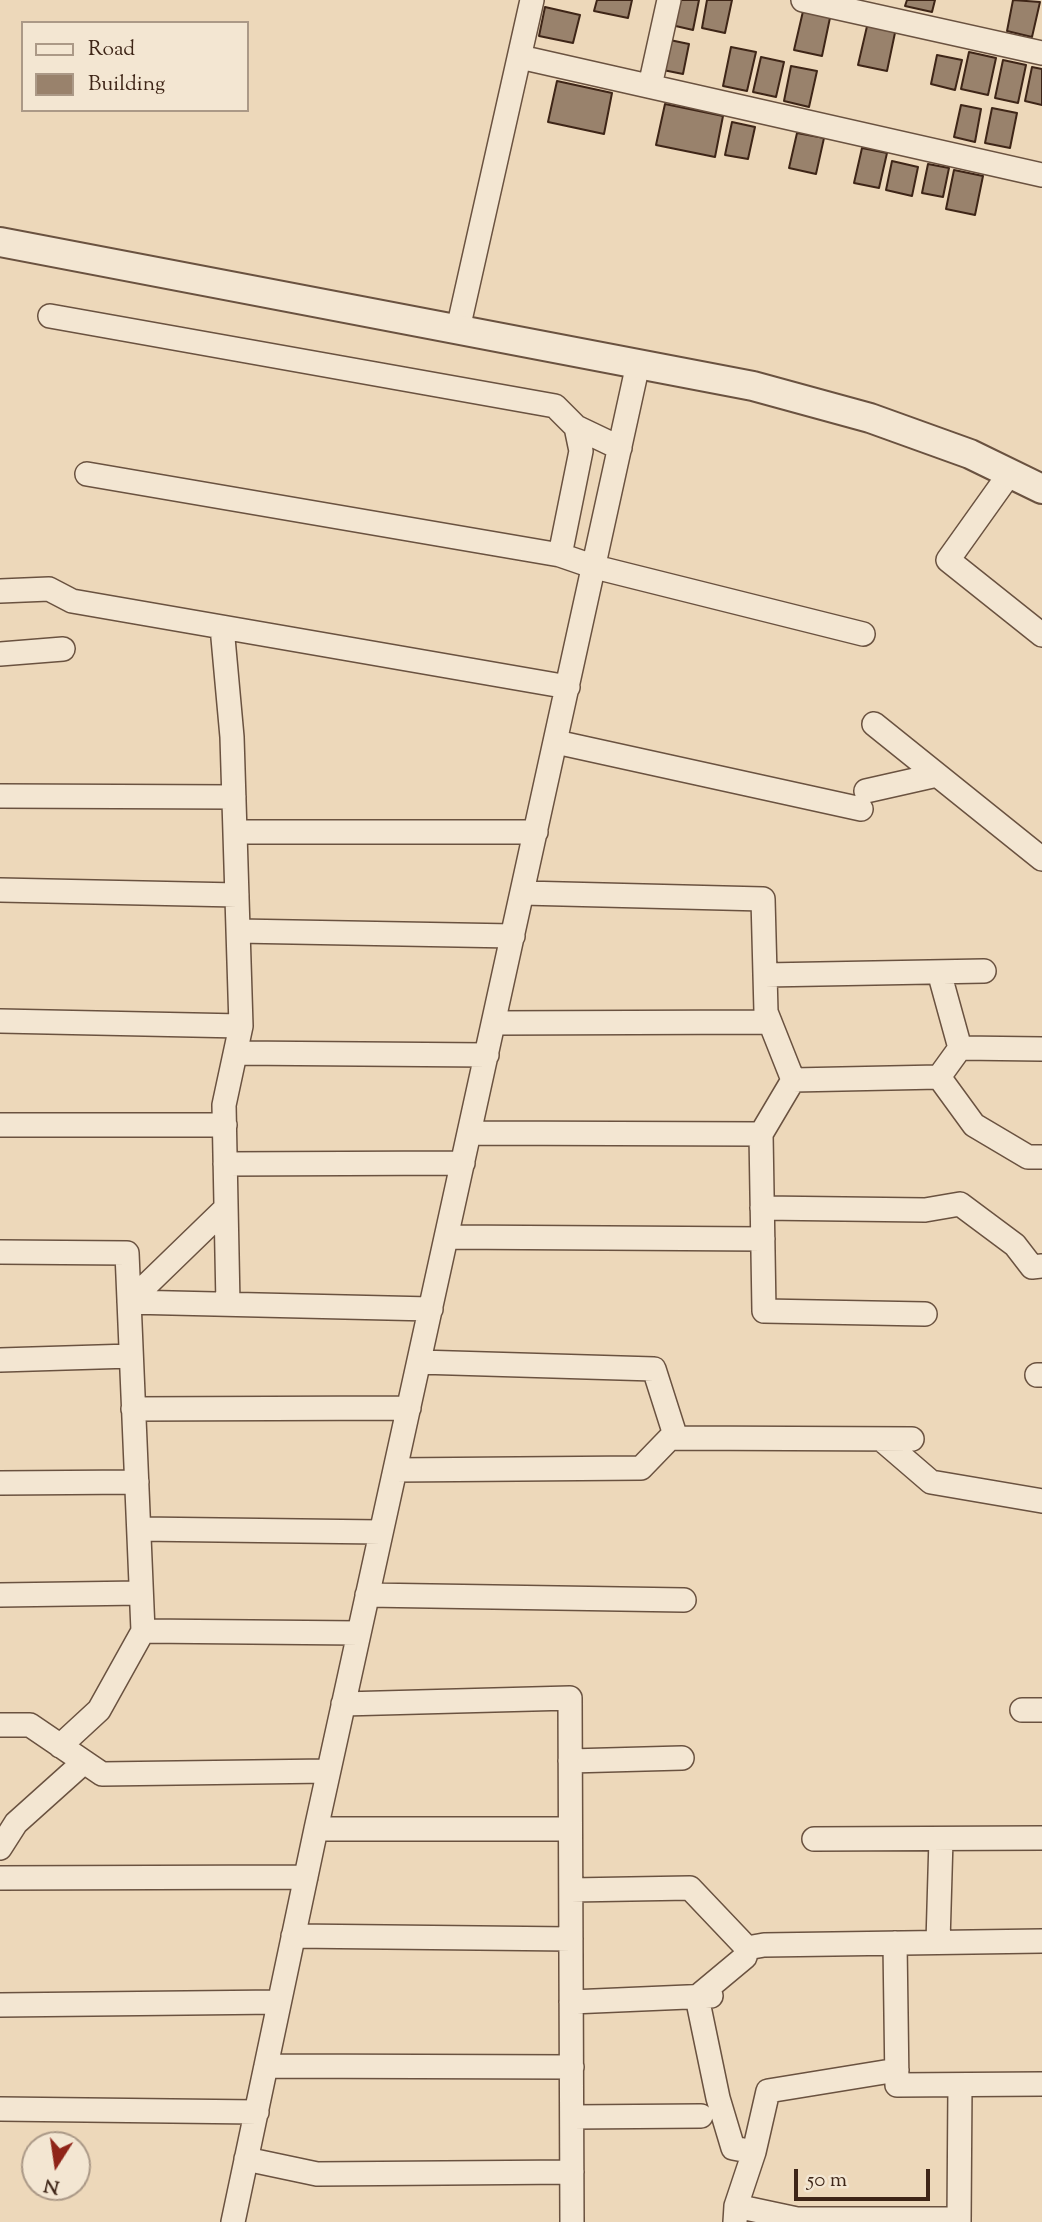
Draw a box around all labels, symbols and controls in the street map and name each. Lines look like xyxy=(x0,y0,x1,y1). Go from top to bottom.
legend xyxy=(21,21,248,112)
text: Road xyxy=(88,35,135,65)
text: Building xyxy=(88,70,165,100)
north arrow xyxy=(21,2131,91,2201)
scale bar xyxy=(797,2156,934,2200)
text: 50 m xyxy=(807,2166,847,2196)
text: N xyxy=(42,2170,62,2200)

